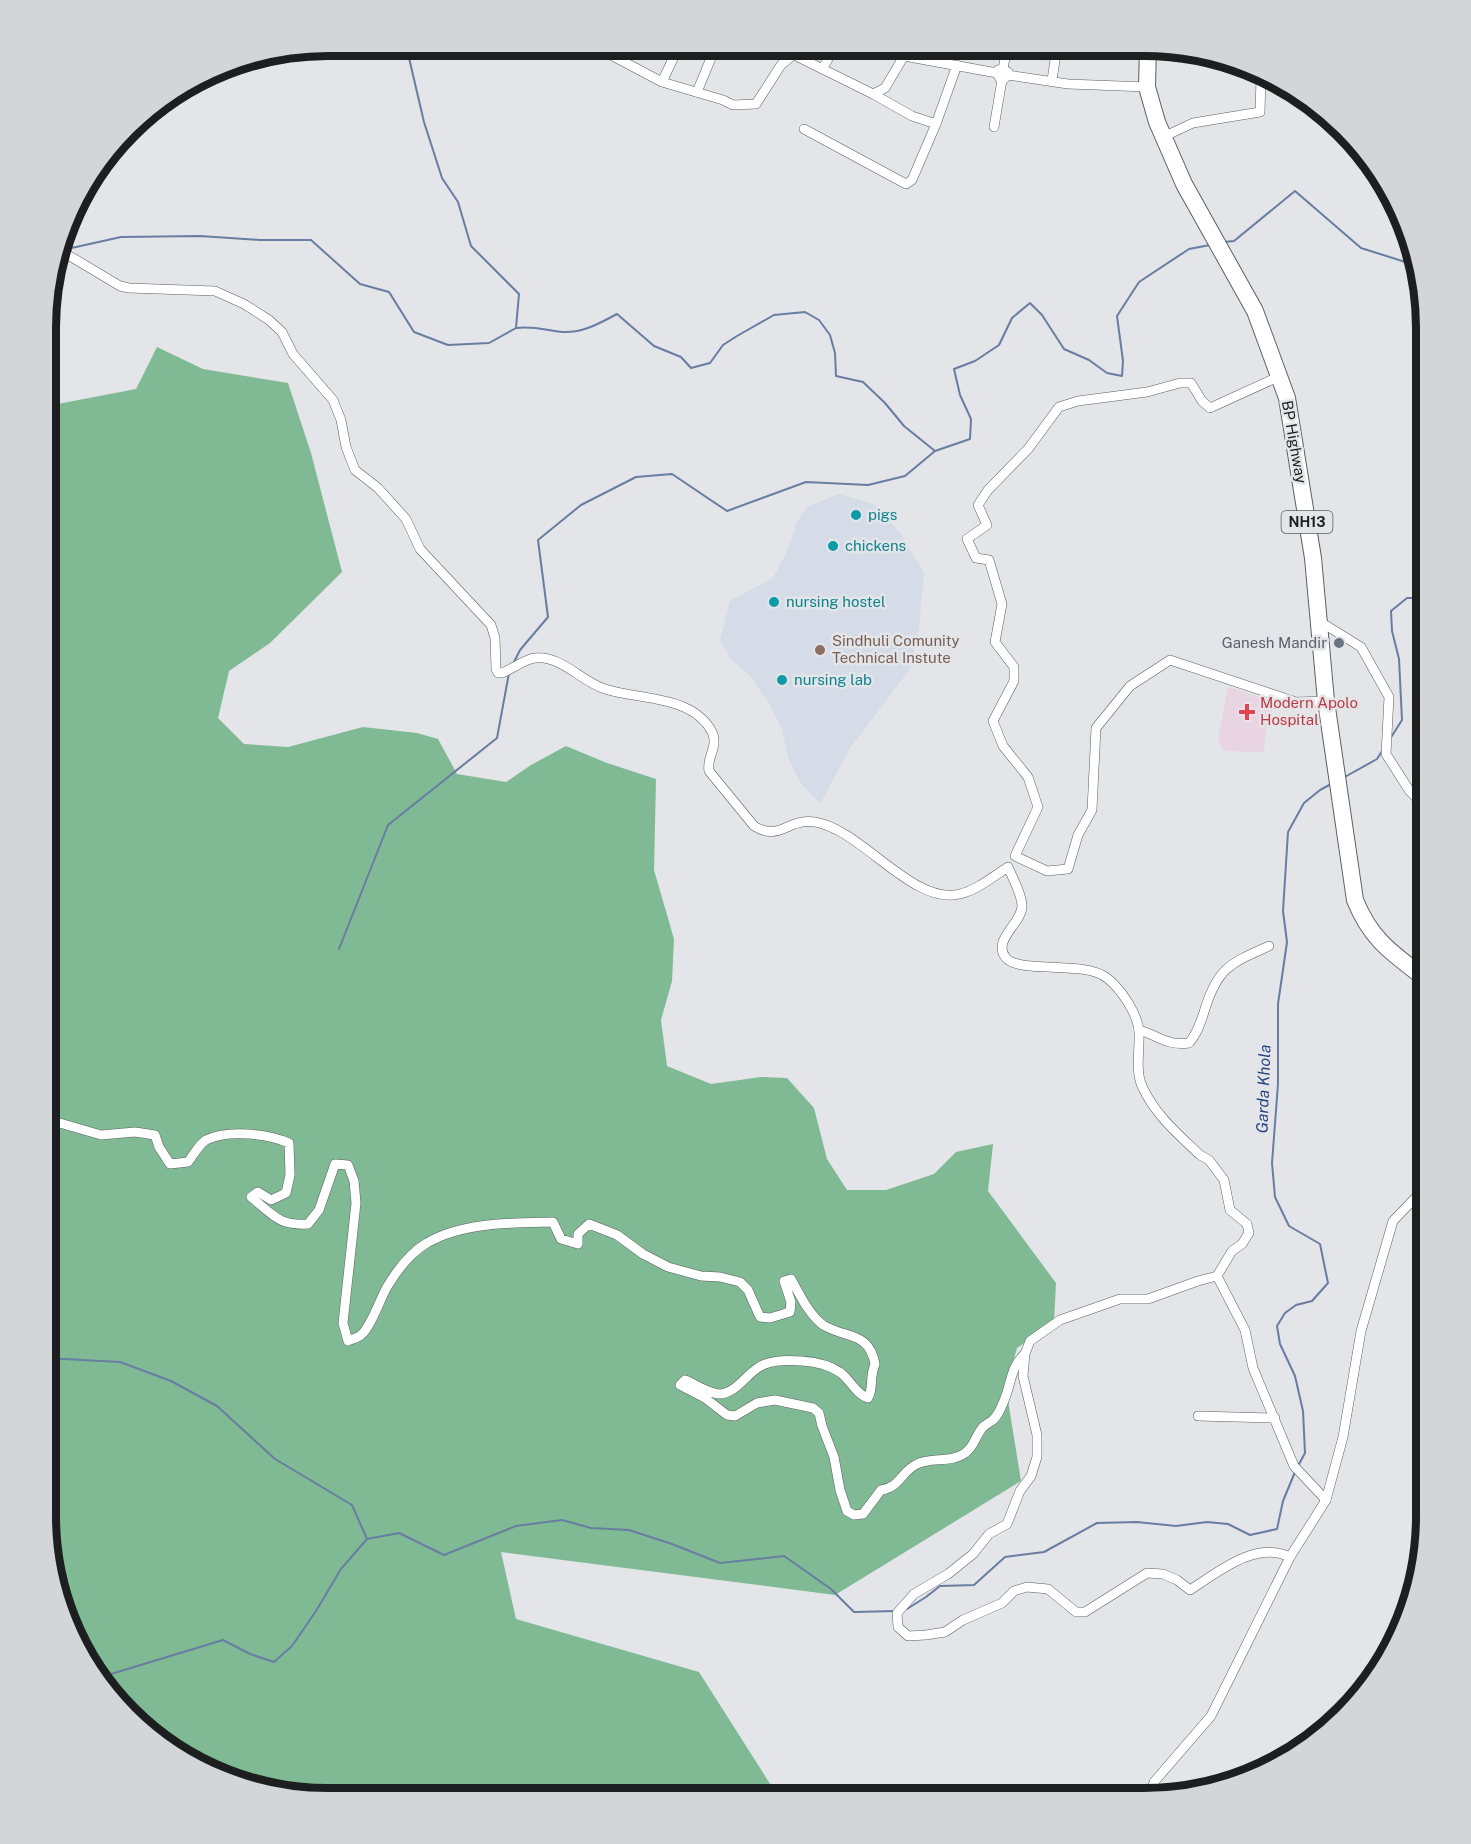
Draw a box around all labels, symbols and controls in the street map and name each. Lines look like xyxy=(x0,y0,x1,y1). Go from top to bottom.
street label: BP Highway xyxy=(1279,399,1310,485)
place label: pigs xyxy=(868,506,897,523)
marker: pigs xyxy=(849,508,863,522)
road number: NH13 xyxy=(1282,511,1332,533)
place label: chickens xyxy=(845,537,906,554)
marker: chickens xyxy=(826,539,840,553)
place label: nursing hostel xyxy=(786,593,886,610)
marker: nursing hostel xyxy=(767,595,781,609)
place label: Sindhuli Comunity Technical Instute xyxy=(832,632,960,666)
place label: Ganesh Mandir xyxy=(1222,634,1327,651)
marker: Ganesh Mandir xyxy=(1332,636,1346,650)
marker: Sindhuli Comunity Technical Instute xyxy=(813,643,827,657)
place label: nursing lab xyxy=(794,671,872,688)
marker: nursing lab xyxy=(775,673,789,687)
place label: Modern Apolo Hospital xyxy=(1260,694,1358,728)
marker: Modern Apolo Hospital xyxy=(1238,703,1256,721)
water label: Garda Khola xyxy=(1252,1044,1275,1134)

